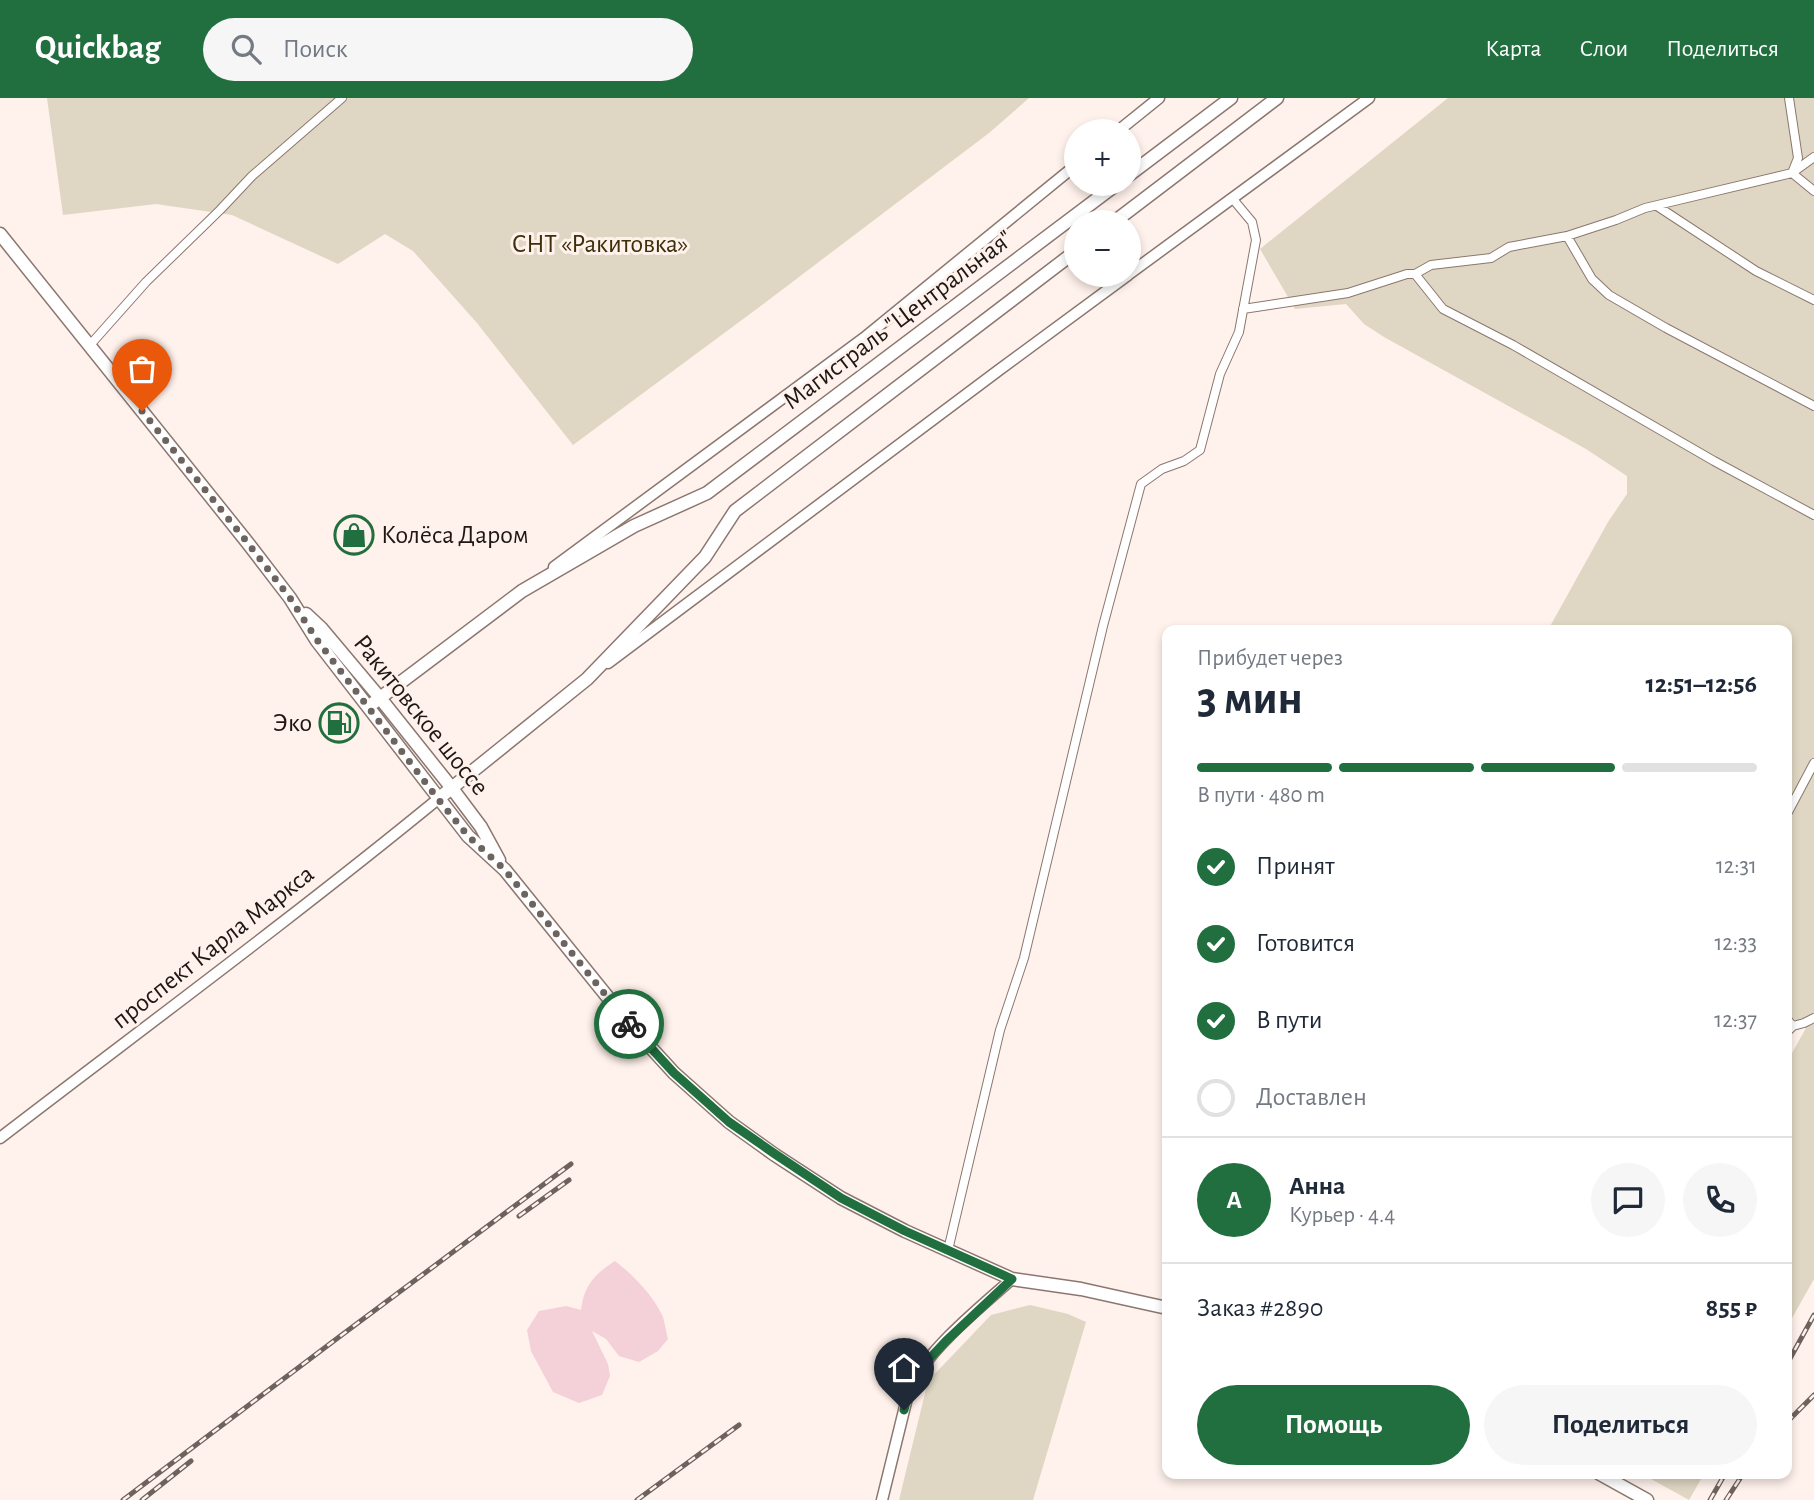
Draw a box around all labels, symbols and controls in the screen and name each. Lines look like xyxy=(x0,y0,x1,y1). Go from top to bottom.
search box xyxy=(203,18,693,81)
icon: search xyxy=(227,30,265,68)
text: Quickbag xyxy=(35,32,161,65)
text: Поиск xyxy=(283,36,348,62)
text: Карта xyxy=(1485,37,1541,61)
text: Слои xyxy=(1579,37,1628,61)
text: Поделиться xyxy=(1666,37,1779,61)
map controls xyxy=(1064,119,1141,287)
button: + xyxy=(1064,119,1141,196)
button: − xyxy=(1064,210,1141,287)
street label: Магистраль "Центральная" xyxy=(778,225,1018,415)
park label: СНТ «Ракитовка» xyxy=(512,231,688,257)
pin xyxy=(112,339,172,411)
icon: bag xyxy=(123,350,161,388)
shop icon: Колёса Даром xyxy=(333,514,375,556)
place label: Колёса Даром xyxy=(381,522,529,548)
street label: Ракитовское шоссе xyxy=(349,630,493,800)
text: Прибудет через xyxy=(1197,647,1343,670)
text: 12:51–12:56 xyxy=(1646,671,1757,697)
text: 3 мин xyxy=(1197,676,1303,722)
fuel station icon: Эко xyxy=(318,702,360,744)
place label: Эко xyxy=(273,710,312,736)
text: В пути · 480 m xyxy=(1197,784,1325,807)
icon: check xyxy=(1197,848,1235,886)
text: Принят xyxy=(1256,853,1335,879)
text: 12:31 xyxy=(1716,855,1757,878)
street label: проспект Карла Маркса xyxy=(107,860,319,1034)
icon: check xyxy=(1197,925,1235,963)
text: Готовится xyxy=(1256,930,1355,956)
text: 12:33 xyxy=(1714,932,1757,955)
courier xyxy=(594,989,664,1059)
icon: check xyxy=(1197,1002,1235,1040)
icon: bike xyxy=(610,1005,648,1043)
text: В пути xyxy=(1256,1007,1322,1033)
text: 12:37 xyxy=(1714,1009,1757,1032)
text: Доставлен xyxy=(1256,1084,1367,1110)
button: chat xyxy=(1591,1163,1665,1237)
button: phone xyxy=(1683,1163,1757,1237)
text: Анна xyxy=(1289,1173,1345,1199)
text: А xyxy=(1226,1187,1242,1213)
text: Курьер · 4.4 xyxy=(1289,1204,1395,1227)
text: Заказ #2890 xyxy=(1197,1295,1323,1321)
text: 855 ₽ xyxy=(1706,1295,1757,1321)
pin xyxy=(874,1338,934,1410)
icon: home xyxy=(885,1349,923,1387)
button: Помощь xyxy=(1197,1385,1470,1465)
button: Поделиться xyxy=(1484,1385,1757,1465)

